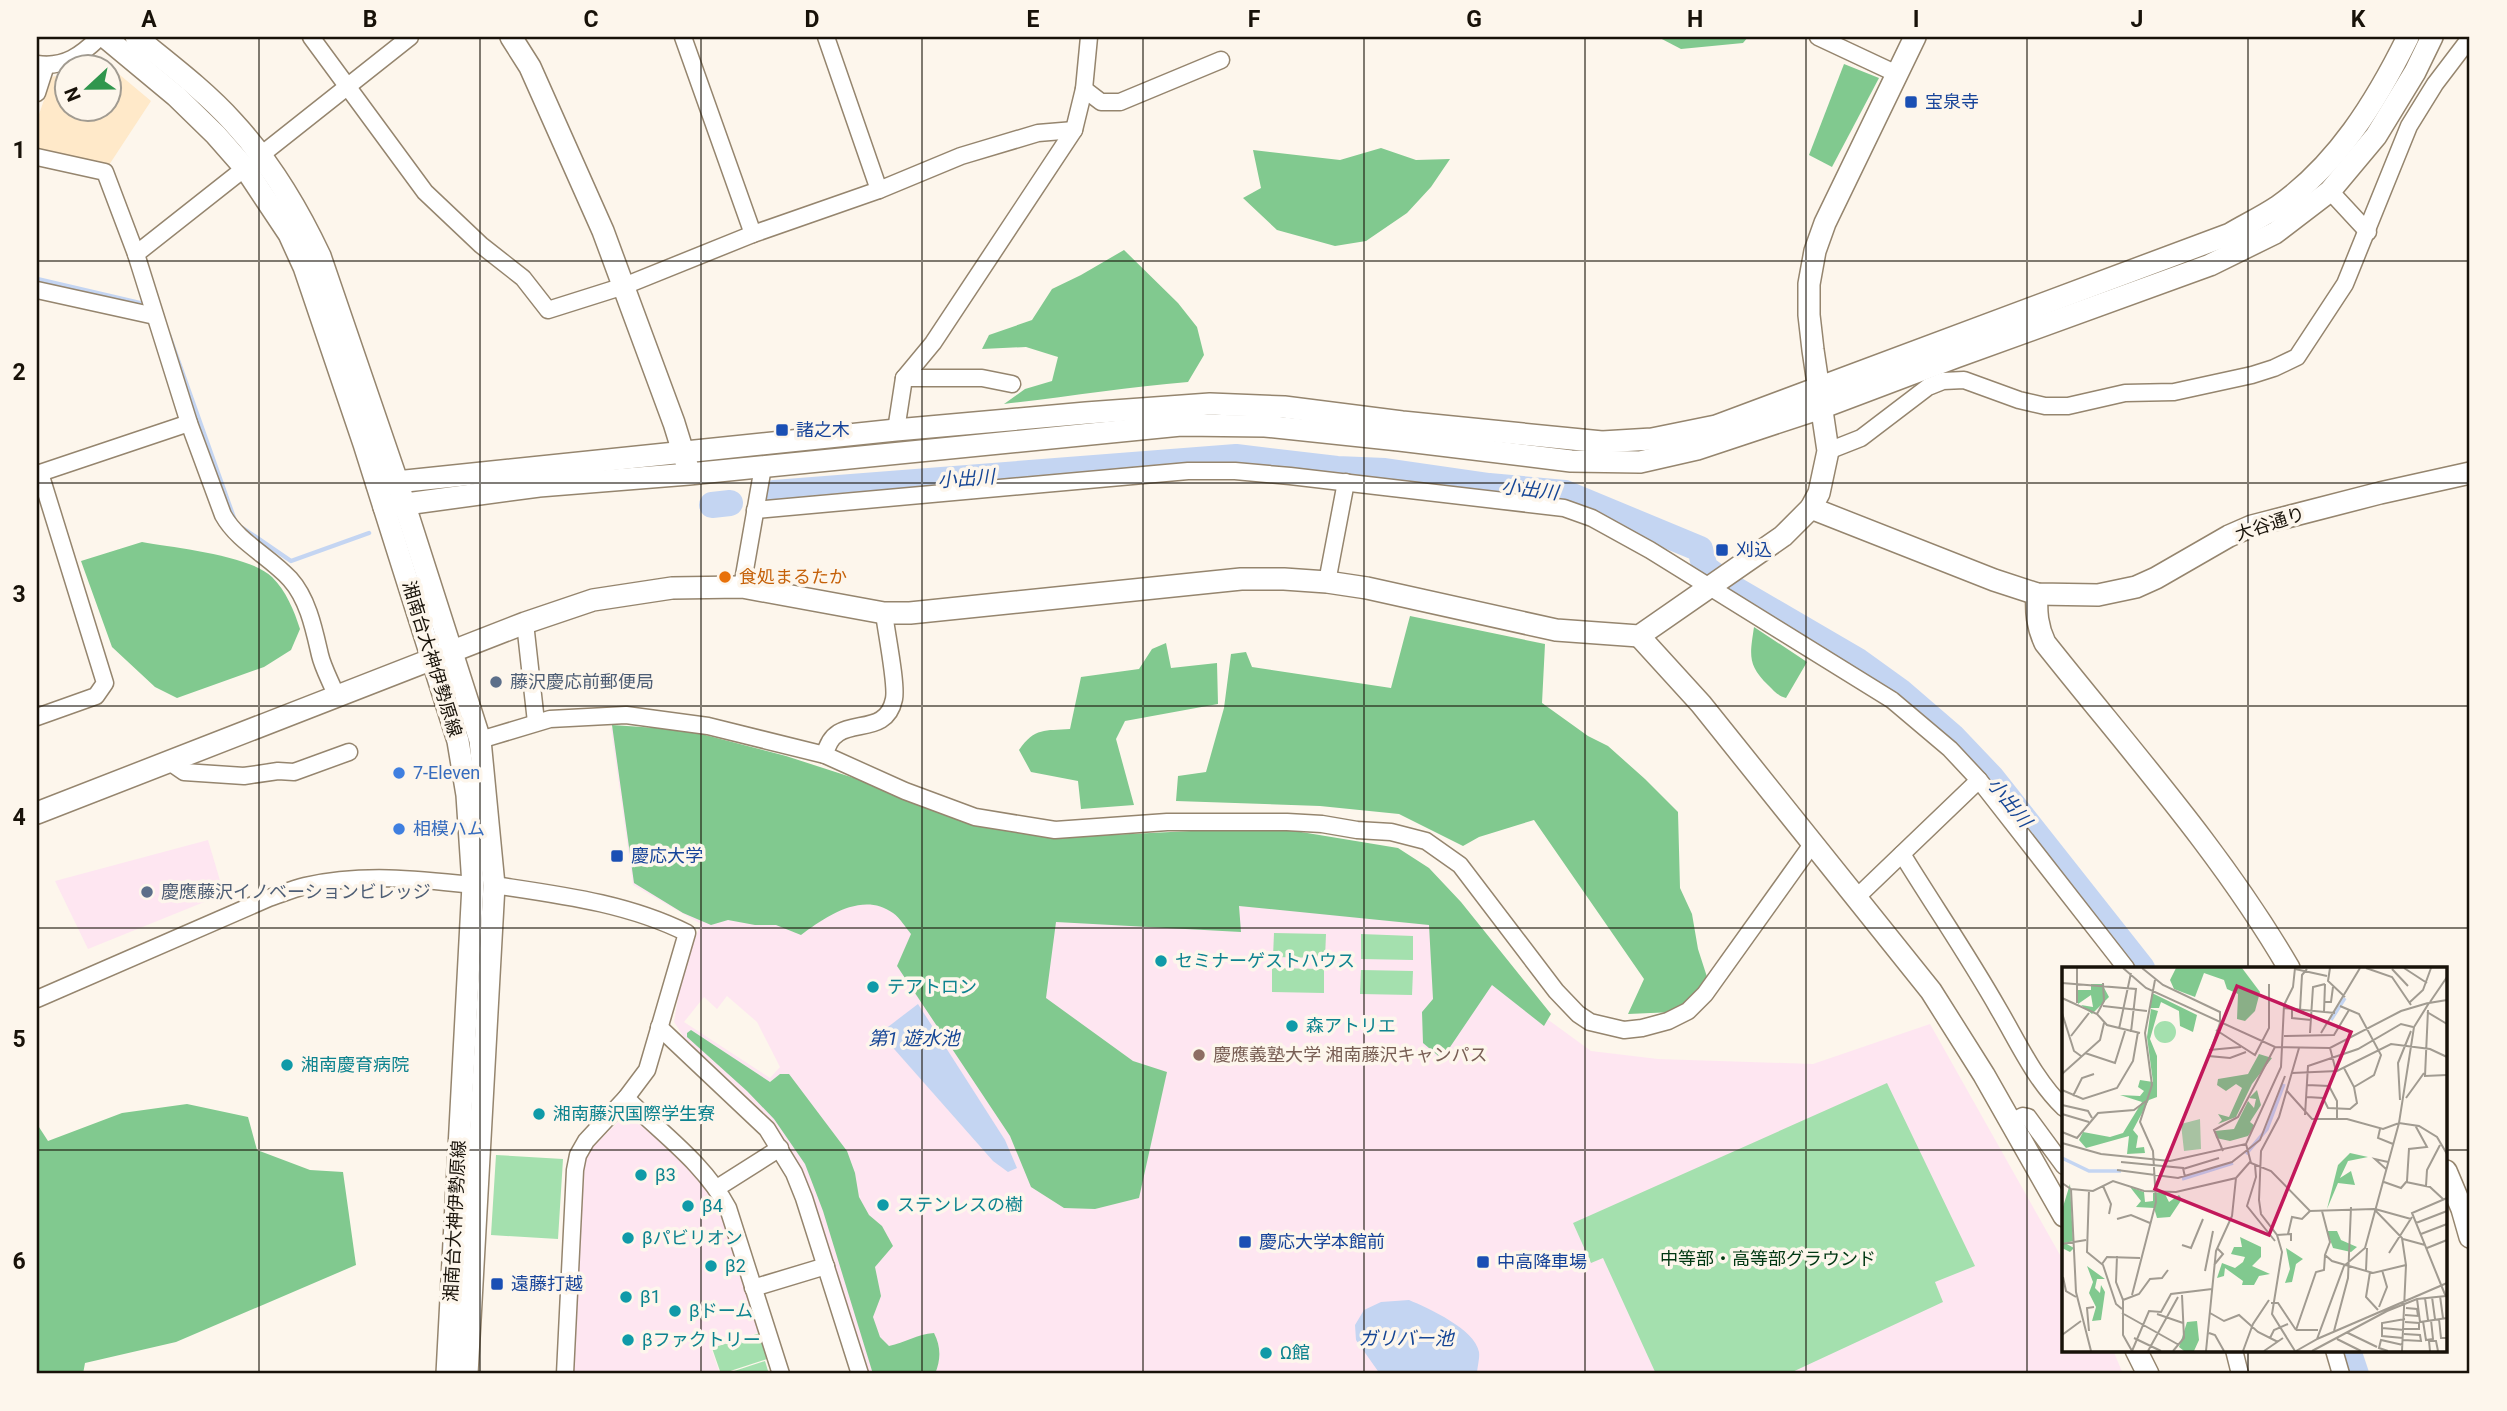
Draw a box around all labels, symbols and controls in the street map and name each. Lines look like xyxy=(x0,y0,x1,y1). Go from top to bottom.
text: A xyxy=(141,6,157,33)
text: B xyxy=(363,6,377,33)
text: C xyxy=(583,6,599,33)
text: D xyxy=(805,6,819,33)
text: E xyxy=(1027,6,1040,33)
text: F xyxy=(1248,6,1261,33)
text: G xyxy=(1466,6,1482,33)
text: H xyxy=(1687,6,1703,33)
text: I xyxy=(1913,6,1919,33)
text: J xyxy=(2131,6,2143,33)
text: K xyxy=(2351,6,2366,33)
north arrow xyxy=(52,52,122,122)
text: N xyxy=(60,84,86,105)
place label: 宝泉寺 xyxy=(1925,91,1979,112)
marker: 宝泉寺 xyxy=(1903,94,1919,110)
text: 1 xyxy=(12,137,26,164)
text: 2 xyxy=(12,359,26,386)
place label: 諸之木 xyxy=(796,419,850,440)
marker: 諸之木 xyxy=(774,422,790,438)
water label: 小出川 xyxy=(937,465,997,492)
water label: 小出川 xyxy=(1500,475,1562,505)
street label: 大谷通り xyxy=(2232,502,2307,545)
place label: 刈込 xyxy=(1736,539,1772,560)
marker: 刈込 xyxy=(1714,542,1730,558)
place label: 食処まるたか xyxy=(739,566,847,587)
marker: 食処まるたか xyxy=(717,569,733,585)
street label: 湘南台大神伊勢原線 xyxy=(399,578,466,739)
text: 3 xyxy=(12,581,26,608)
place label: 藤沢慶応前郵便局 xyxy=(510,671,654,692)
marker: 藤沢慶応前郵便局 xyxy=(488,674,504,690)
place label: 7-Eleven xyxy=(413,762,480,783)
marker: 7-Eleven xyxy=(391,765,407,781)
water label: 小出川 xyxy=(1983,773,2038,833)
text: 4 xyxy=(12,804,26,831)
place label: 相模ハム xyxy=(413,818,485,839)
marker: 相模ハム xyxy=(391,821,407,837)
place label: 慶応大学 xyxy=(631,845,703,866)
marker: 慶応大学 xyxy=(609,848,625,864)
place label: 慶應藤沢イノベーションビレッジ xyxy=(161,881,431,902)
marker: 慶應藤沢イノベーションビレッジ xyxy=(139,884,155,900)
place label: セミナーゲストハウス xyxy=(1175,950,1355,971)
marker: セミナーゲストハウス xyxy=(1153,953,1169,969)
inset map xyxy=(2062,967,2448,1352)
place label: テアトロン xyxy=(887,976,977,997)
marker: テアトロン xyxy=(865,979,881,995)
place label: 森アトリエ xyxy=(1306,1015,1396,1036)
marker: 森アトリエ xyxy=(1284,1018,1300,1034)
text: 5 xyxy=(12,1026,26,1053)
water label: 第1 遊水池 xyxy=(868,1027,962,1050)
place label: 慶應義塾大学 湘南藤沢キャンパス xyxy=(1213,1044,1487,1065)
marker: 慶應義塾大学 湘南藤沢キャンパス xyxy=(1191,1047,1207,1063)
place label: 湘南慶育病院 xyxy=(301,1054,409,1075)
marker: 湘南慶育病院 xyxy=(279,1057,295,1073)
place label: 湘南藤沢国際学生寮 xyxy=(553,1103,715,1124)
marker: 湘南藤沢国際学生寮 xyxy=(531,1106,547,1122)
street label: 湘南台大神伊勢原線 xyxy=(440,1140,469,1302)
place label: β3 xyxy=(655,1164,676,1185)
marker: β3 xyxy=(633,1167,649,1183)
place label: ステンレスの樹 xyxy=(897,1194,1023,1215)
place label: β4 xyxy=(702,1195,723,1216)
marker: ステンレスの樹 xyxy=(875,1197,891,1213)
marker: β4 xyxy=(680,1198,696,1214)
place label: βパビリオン xyxy=(642,1227,743,1248)
marker: βパビリオン xyxy=(620,1230,636,1246)
place label: 慶応大学本館前 xyxy=(1259,1231,1385,1252)
marker: 慶応大学本館前 xyxy=(1237,1234,1253,1250)
text: 6 xyxy=(12,1248,26,1275)
park label: 中等部・高等部グラウンド xyxy=(1660,1248,1876,1269)
place label: 中高降車場 xyxy=(1497,1251,1587,1272)
marker: 中高降車場 xyxy=(1475,1254,1491,1270)
place label: β2 xyxy=(725,1255,746,1276)
marker: β2 xyxy=(703,1258,719,1274)
place label: 遠藤打越 xyxy=(511,1273,583,1294)
marker: 遠藤打越 xyxy=(489,1276,505,1292)
place label: β1 xyxy=(640,1286,661,1307)
marker: β1 xyxy=(618,1289,634,1305)
place label: βドーム xyxy=(689,1300,753,1321)
marker: βドーム xyxy=(667,1303,683,1319)
water label: ガリバー池 xyxy=(1358,1327,1455,1350)
place label: βファクトリー xyxy=(642,1329,761,1350)
marker: βファクトリー xyxy=(620,1332,636,1348)
place label: Ω館 xyxy=(1280,1342,1310,1363)
marker: Ω館 xyxy=(1258,1345,1274,1361)

